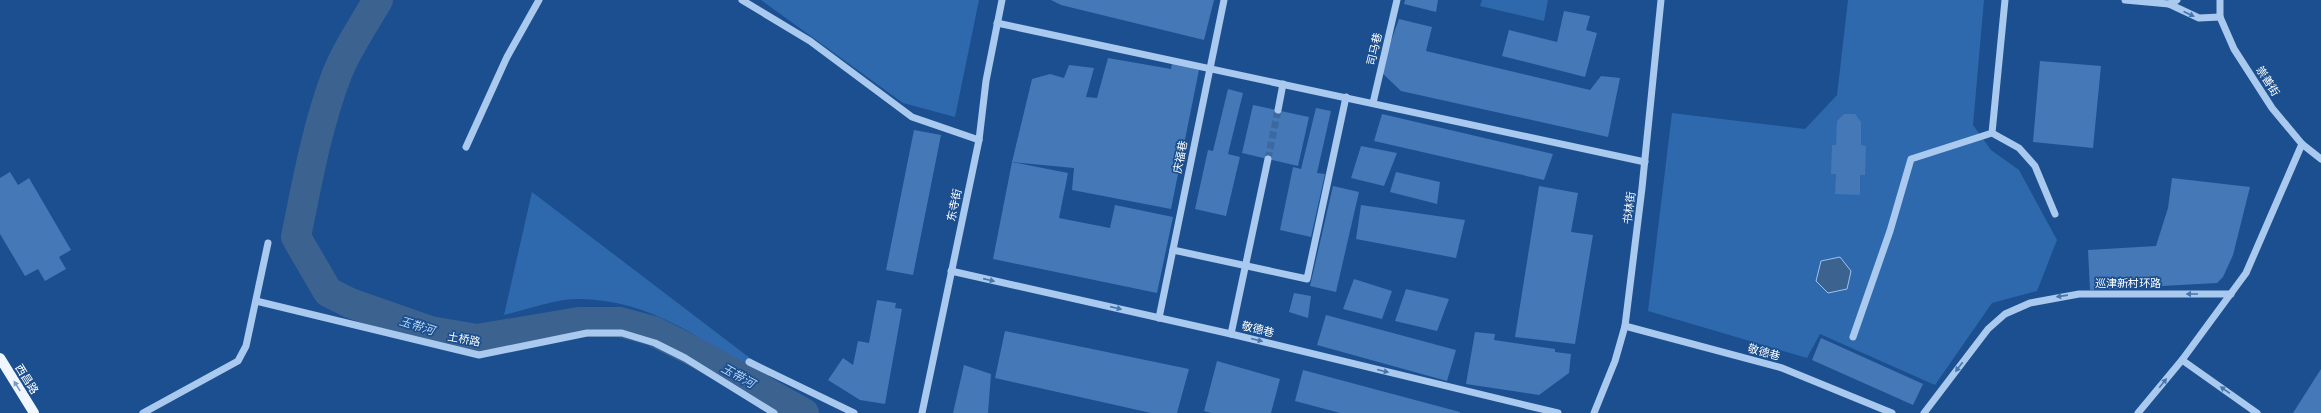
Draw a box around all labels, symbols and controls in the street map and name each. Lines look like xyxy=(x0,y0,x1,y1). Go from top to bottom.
one-way arrow xyxy=(2184,11,2195,17)
street label: 司马巷 xyxy=(1364,32,1385,67)
street label: 崇善街 xyxy=(2253,64,2282,99)
street label: 庆福巷 xyxy=(1171,140,1190,175)
street label: 东寺街 xyxy=(945,188,964,223)
street label: 书林街 xyxy=(1621,191,1638,225)
one-way arrow xyxy=(983,277,996,283)
street label: 巡津新村环路 xyxy=(2095,277,2161,290)
one-way arrow xyxy=(2185,291,2198,297)
one-way arrow xyxy=(2056,293,2068,299)
one-way arrow xyxy=(1110,306,1123,312)
water label: 玉带河 xyxy=(398,314,438,339)
street label: 敬德巷 xyxy=(1240,319,1275,340)
street label: 土桥路 xyxy=(447,330,481,349)
one-way arrow xyxy=(1251,338,1263,344)
street label: 敬德巷 xyxy=(1746,342,1781,363)
water label: 玉带河 xyxy=(719,361,759,392)
one-way arrow xyxy=(1955,361,1964,372)
street label: 西昌路 xyxy=(12,362,41,397)
one-way arrow xyxy=(1377,368,1389,374)
one-way arrow xyxy=(2159,377,2168,388)
one-way arrow xyxy=(13,380,20,391)
one-way arrow xyxy=(2220,386,2231,395)

